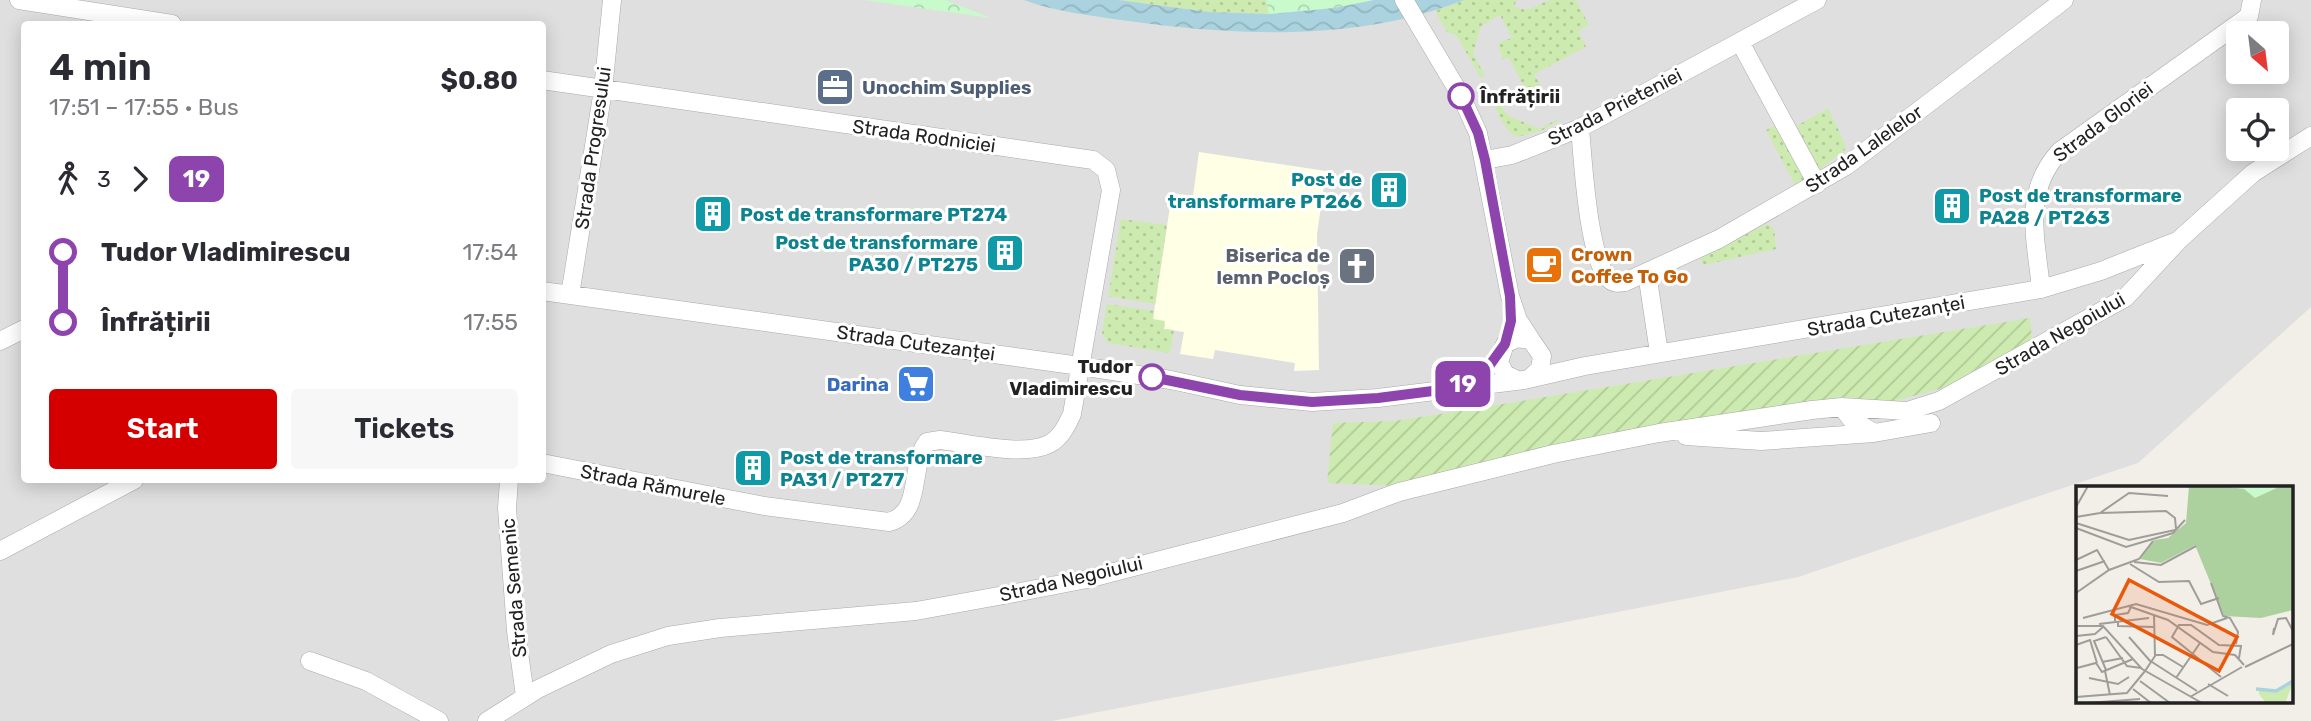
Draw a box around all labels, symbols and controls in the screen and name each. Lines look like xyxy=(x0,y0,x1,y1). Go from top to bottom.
north arrow xyxy=(2226,21,2289,84)
map controls xyxy=(2226,21,2289,161)
text: 4 min xyxy=(49,44,152,90)
street label: Strada Prieteniei xyxy=(1544,63,1686,151)
text: $0.80 xyxy=(441,65,518,96)
street label: Strada Progresului xyxy=(570,65,616,231)
office icon: Unochim Supplies xyxy=(814,66,856,108)
place label: Unochim Supplies xyxy=(862,76,1031,99)
street label: Strada Gloriei xyxy=(2049,77,2157,167)
marker: Înfrățirii xyxy=(1448,83,1474,109)
place label: Înfrățirii xyxy=(1479,85,1560,108)
text: 17:51 – 17:55 · Bus xyxy=(49,93,239,121)
button: locate xyxy=(2226,98,2289,161)
street label: Strada Lalelelor xyxy=(1801,100,1928,198)
street label: Strada Rodniciei xyxy=(851,115,997,157)
icon: walk xyxy=(49,160,87,198)
icon: forward xyxy=(121,160,159,198)
text: 3 xyxy=(97,165,111,193)
text: 19 xyxy=(183,165,210,193)
place label: Post de transformare PT266 xyxy=(1168,168,1362,213)
building icon: Post de transformare PT266 xyxy=(1368,169,1410,211)
place label: Post de transformare PA28 / PT263 xyxy=(1979,184,2182,229)
building icon: Post de transformare PA28 / PT263 xyxy=(1931,185,1973,227)
building icon: Post de transformare PT274 xyxy=(692,193,734,235)
place label: Post de transformare PT274 xyxy=(740,203,1007,226)
place label: Post de transformare PA30 / PT275 xyxy=(775,231,978,276)
building icon: Post de transformare PA30 / PT275 xyxy=(984,232,1026,274)
text: Tudor Vladimirescu xyxy=(101,237,351,268)
text: 17:54 xyxy=(463,238,518,266)
place label: Crown Coffee To Go xyxy=(1571,243,1688,288)
place label: Biserica de lemn Pocloș xyxy=(1217,244,1330,289)
cafe icon: Crown Coffee To Go xyxy=(1523,244,1565,286)
church icon: Biserica de lemn Pocloș xyxy=(1336,245,1378,287)
street label: Strada Negoiului xyxy=(1991,288,2129,380)
street label: Strada Cutezanței xyxy=(1805,291,1967,341)
text: Înfrățirii xyxy=(101,307,211,338)
text: 17:55 xyxy=(463,308,518,336)
street label: Strada Cutezanței xyxy=(835,321,997,365)
place label: Tudor Vladimirescu xyxy=(1009,355,1133,400)
line badge: 19 xyxy=(1432,361,1494,407)
supermarket icon: Darina xyxy=(895,363,937,405)
marker: Tudor Vladimirescu xyxy=(1139,364,1165,390)
text: 19 xyxy=(1449,370,1477,398)
place label: Darina xyxy=(827,373,889,396)
button: Start xyxy=(49,389,277,469)
button: Tickets xyxy=(291,389,518,469)
place label: Post de transformare PA31 / PT277 xyxy=(780,446,983,491)
building icon: Post de transformare PA31 / PT277 xyxy=(732,447,774,489)
street label: Strada Rămurele xyxy=(578,460,728,510)
inset map xyxy=(2076,486,2294,704)
street label: Strada Semenic xyxy=(496,517,532,659)
street label: Strada Negoiului xyxy=(997,551,1145,607)

